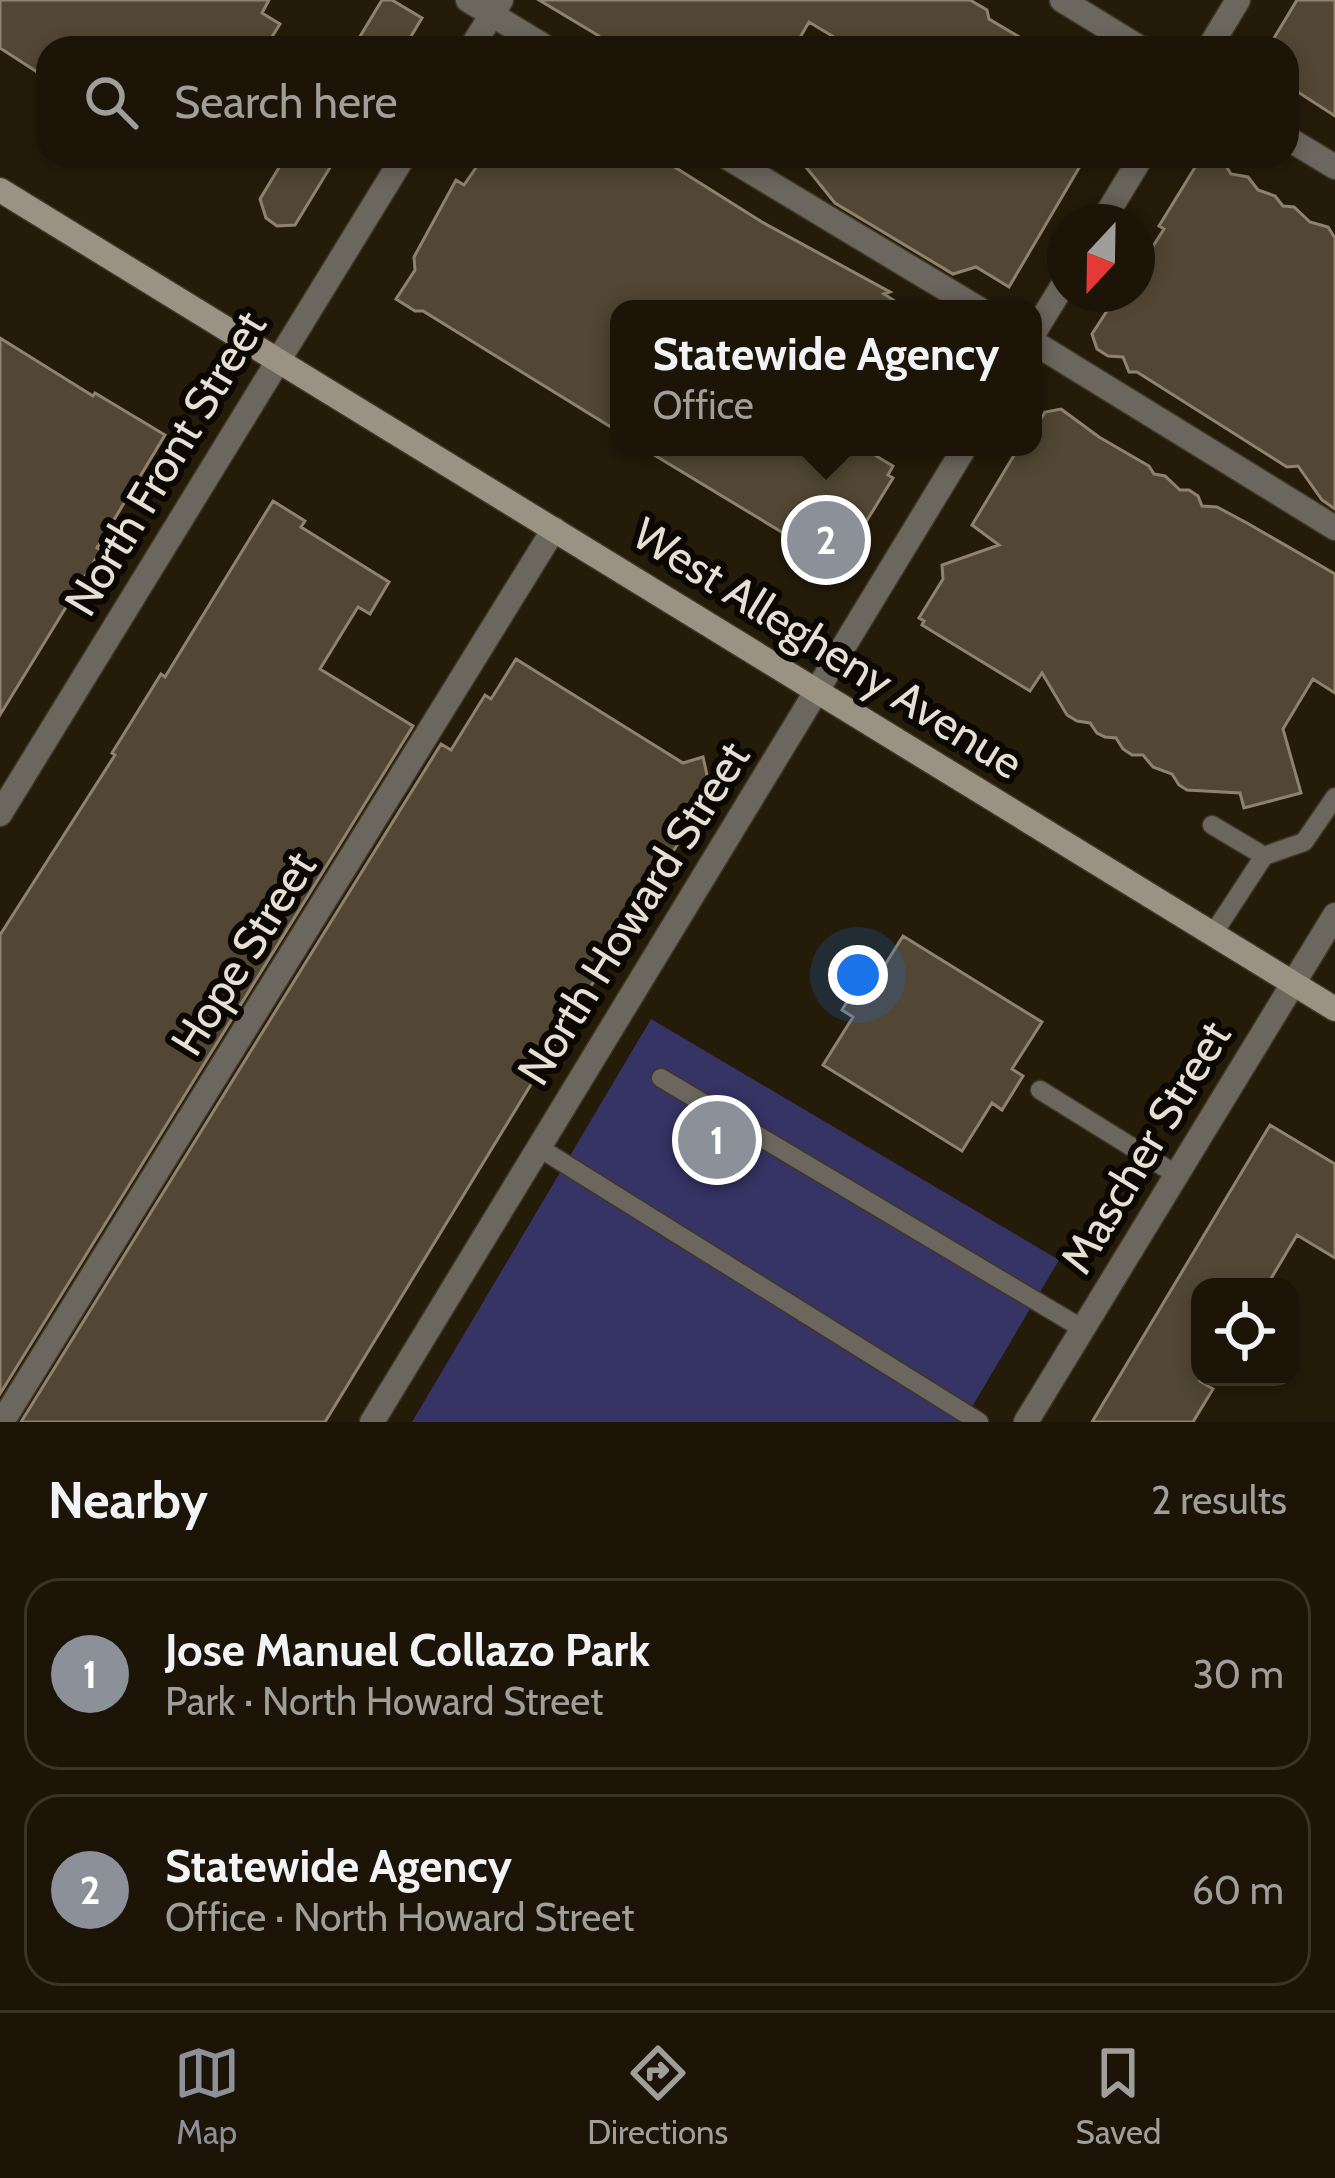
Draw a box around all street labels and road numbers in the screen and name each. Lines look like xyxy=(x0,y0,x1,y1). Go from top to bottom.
street label: North Front Street xyxy=(53,301,277,625)
street label: West Allegheny Avenue xyxy=(623,506,1033,790)
street label: North Howard Street xyxy=(506,732,760,1094)
street label: Hope Street xyxy=(159,841,327,1065)
street label: Mascher Street xyxy=(1049,1011,1241,1283)

